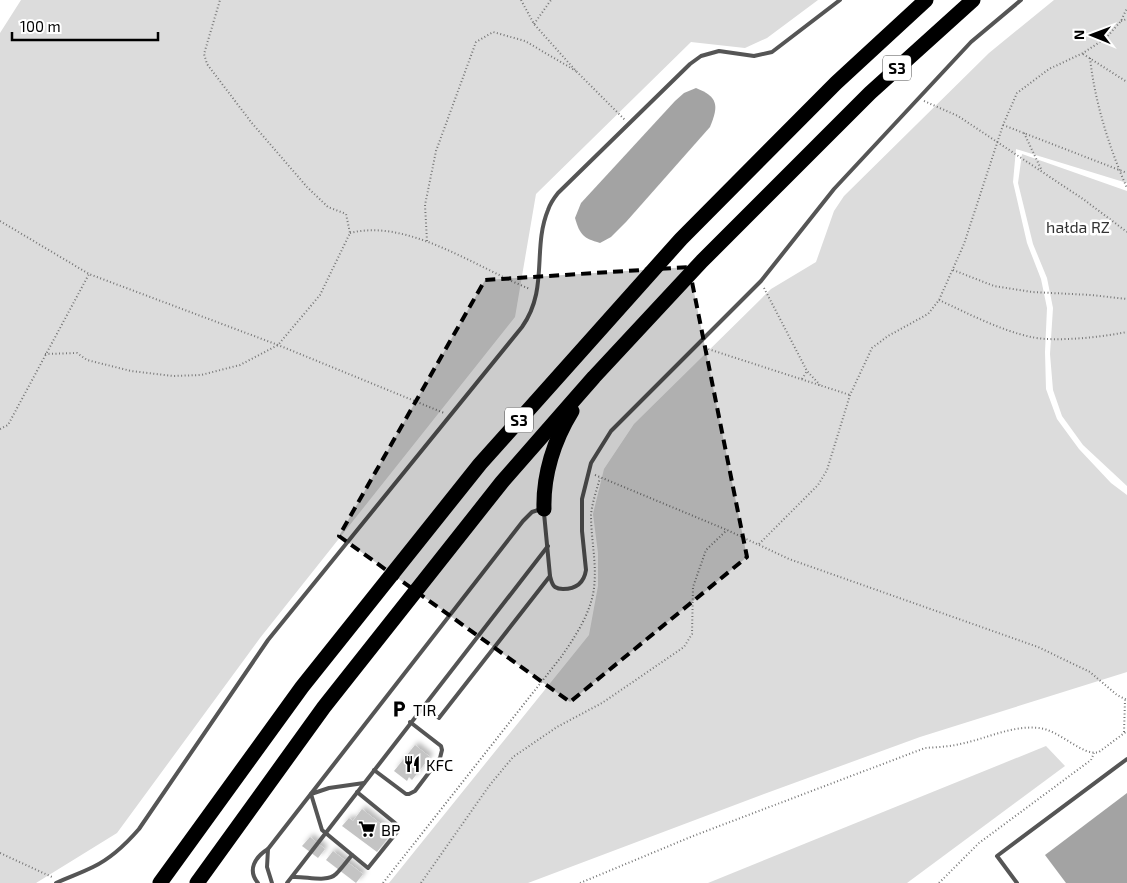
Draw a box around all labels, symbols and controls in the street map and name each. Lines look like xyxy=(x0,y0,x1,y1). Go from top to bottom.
scale bar xyxy=(12,10,159,42)
north arrow xyxy=(1067,10,1117,60)
text: 100 m xyxy=(20,17,61,35)
text: N xyxy=(1070,30,1087,40)
road number: S3 xyxy=(883,56,911,80)
park label: hałda RZ xyxy=(1046,217,1110,236)
road number: S3 xyxy=(505,408,533,432)
parking icon: TIR xyxy=(389,699,409,719)
place label: TIR xyxy=(413,700,436,719)
restaurant icon: KFC xyxy=(402,754,422,774)
place label: KFC xyxy=(426,755,453,774)
supermarket icon: BP xyxy=(357,819,377,839)
place label: BP xyxy=(381,820,400,839)

